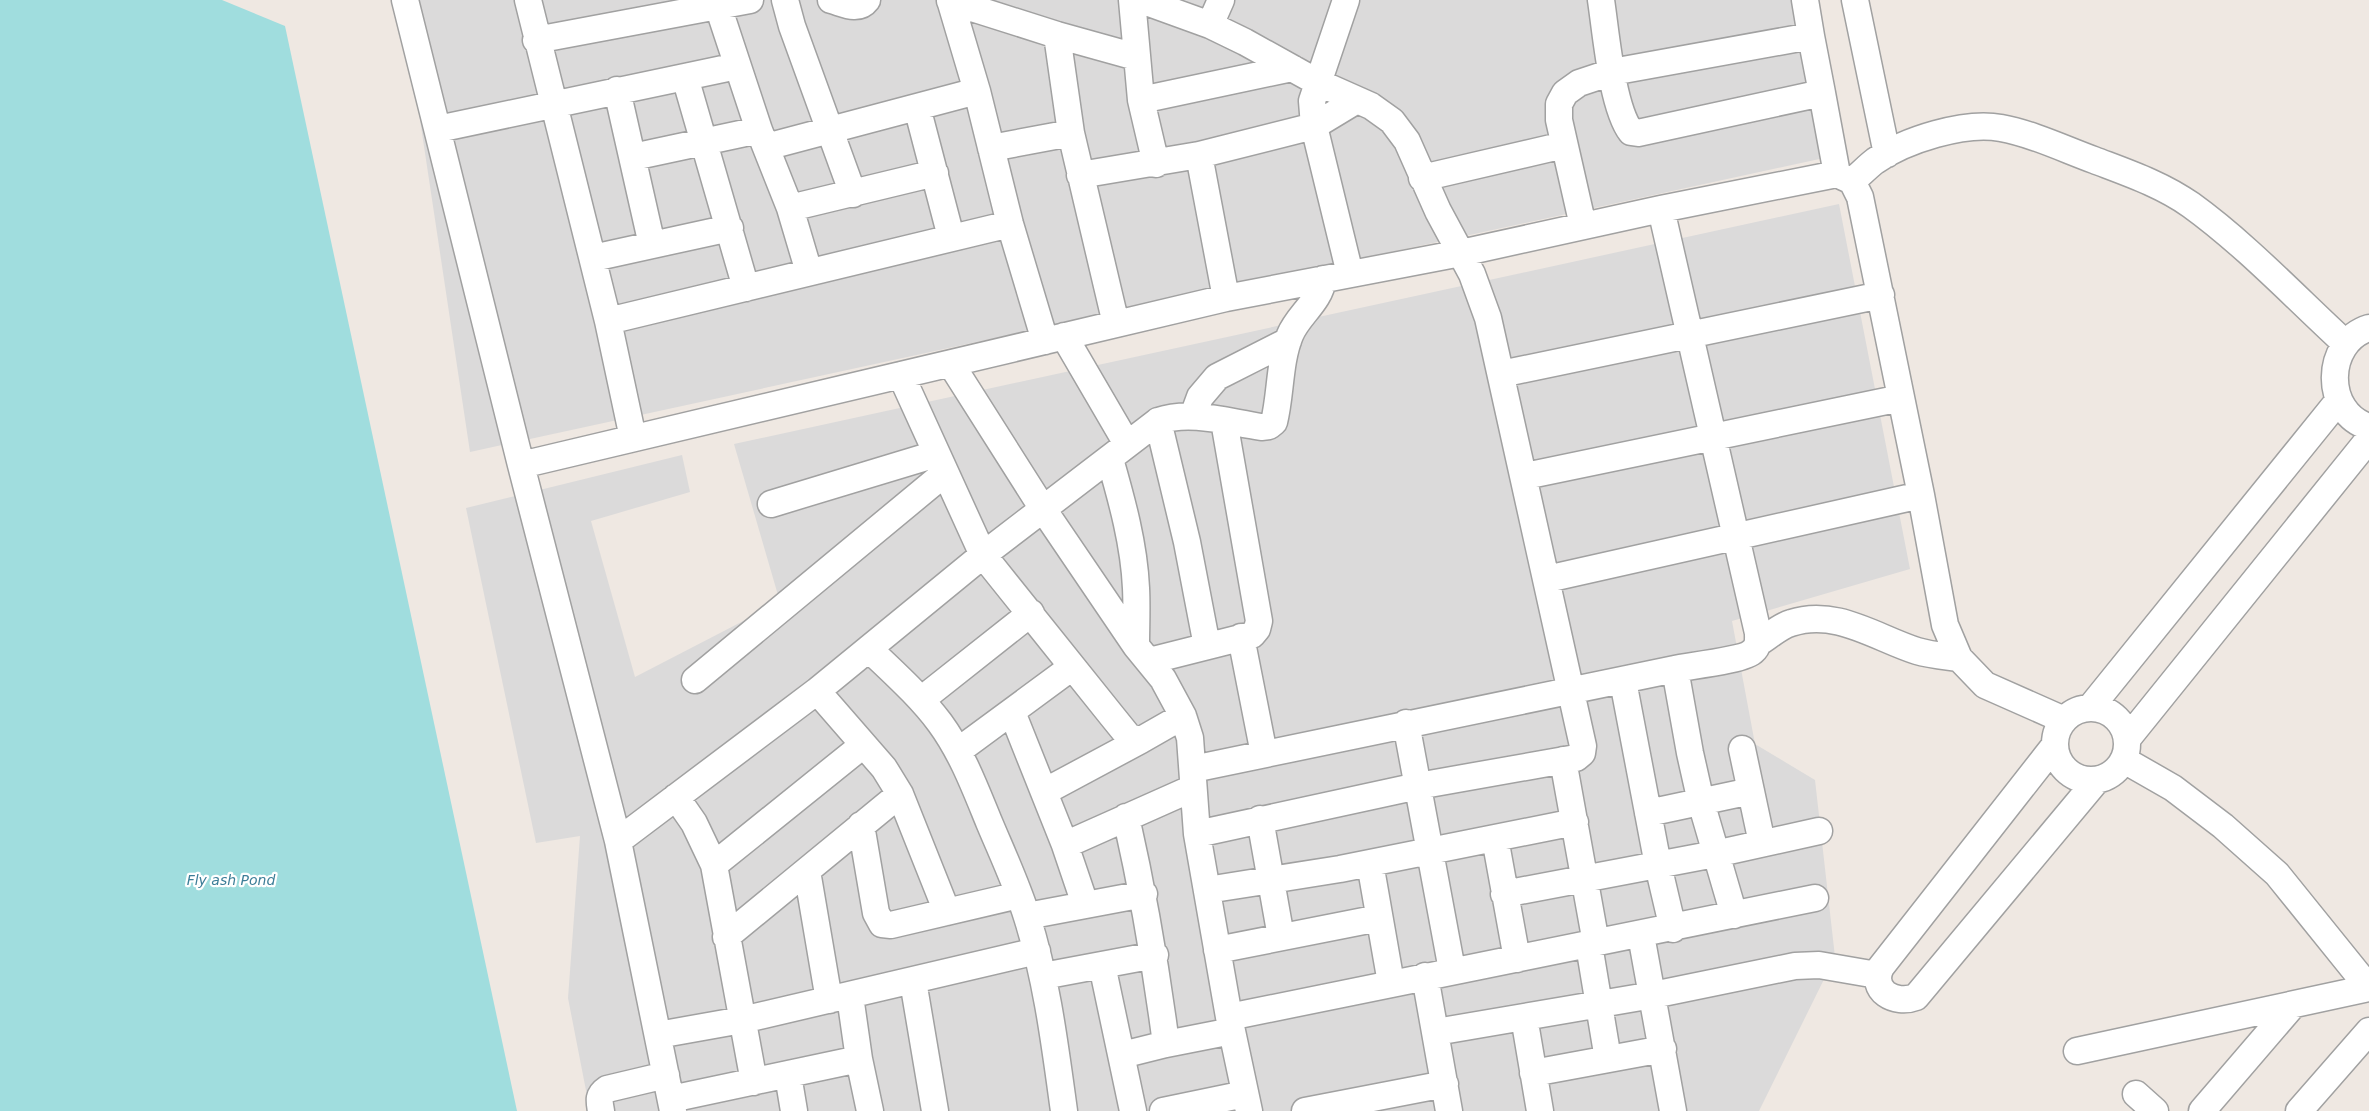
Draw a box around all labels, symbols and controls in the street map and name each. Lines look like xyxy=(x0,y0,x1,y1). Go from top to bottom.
water label: Fly ash Pond xyxy=(187,872,275,888)

